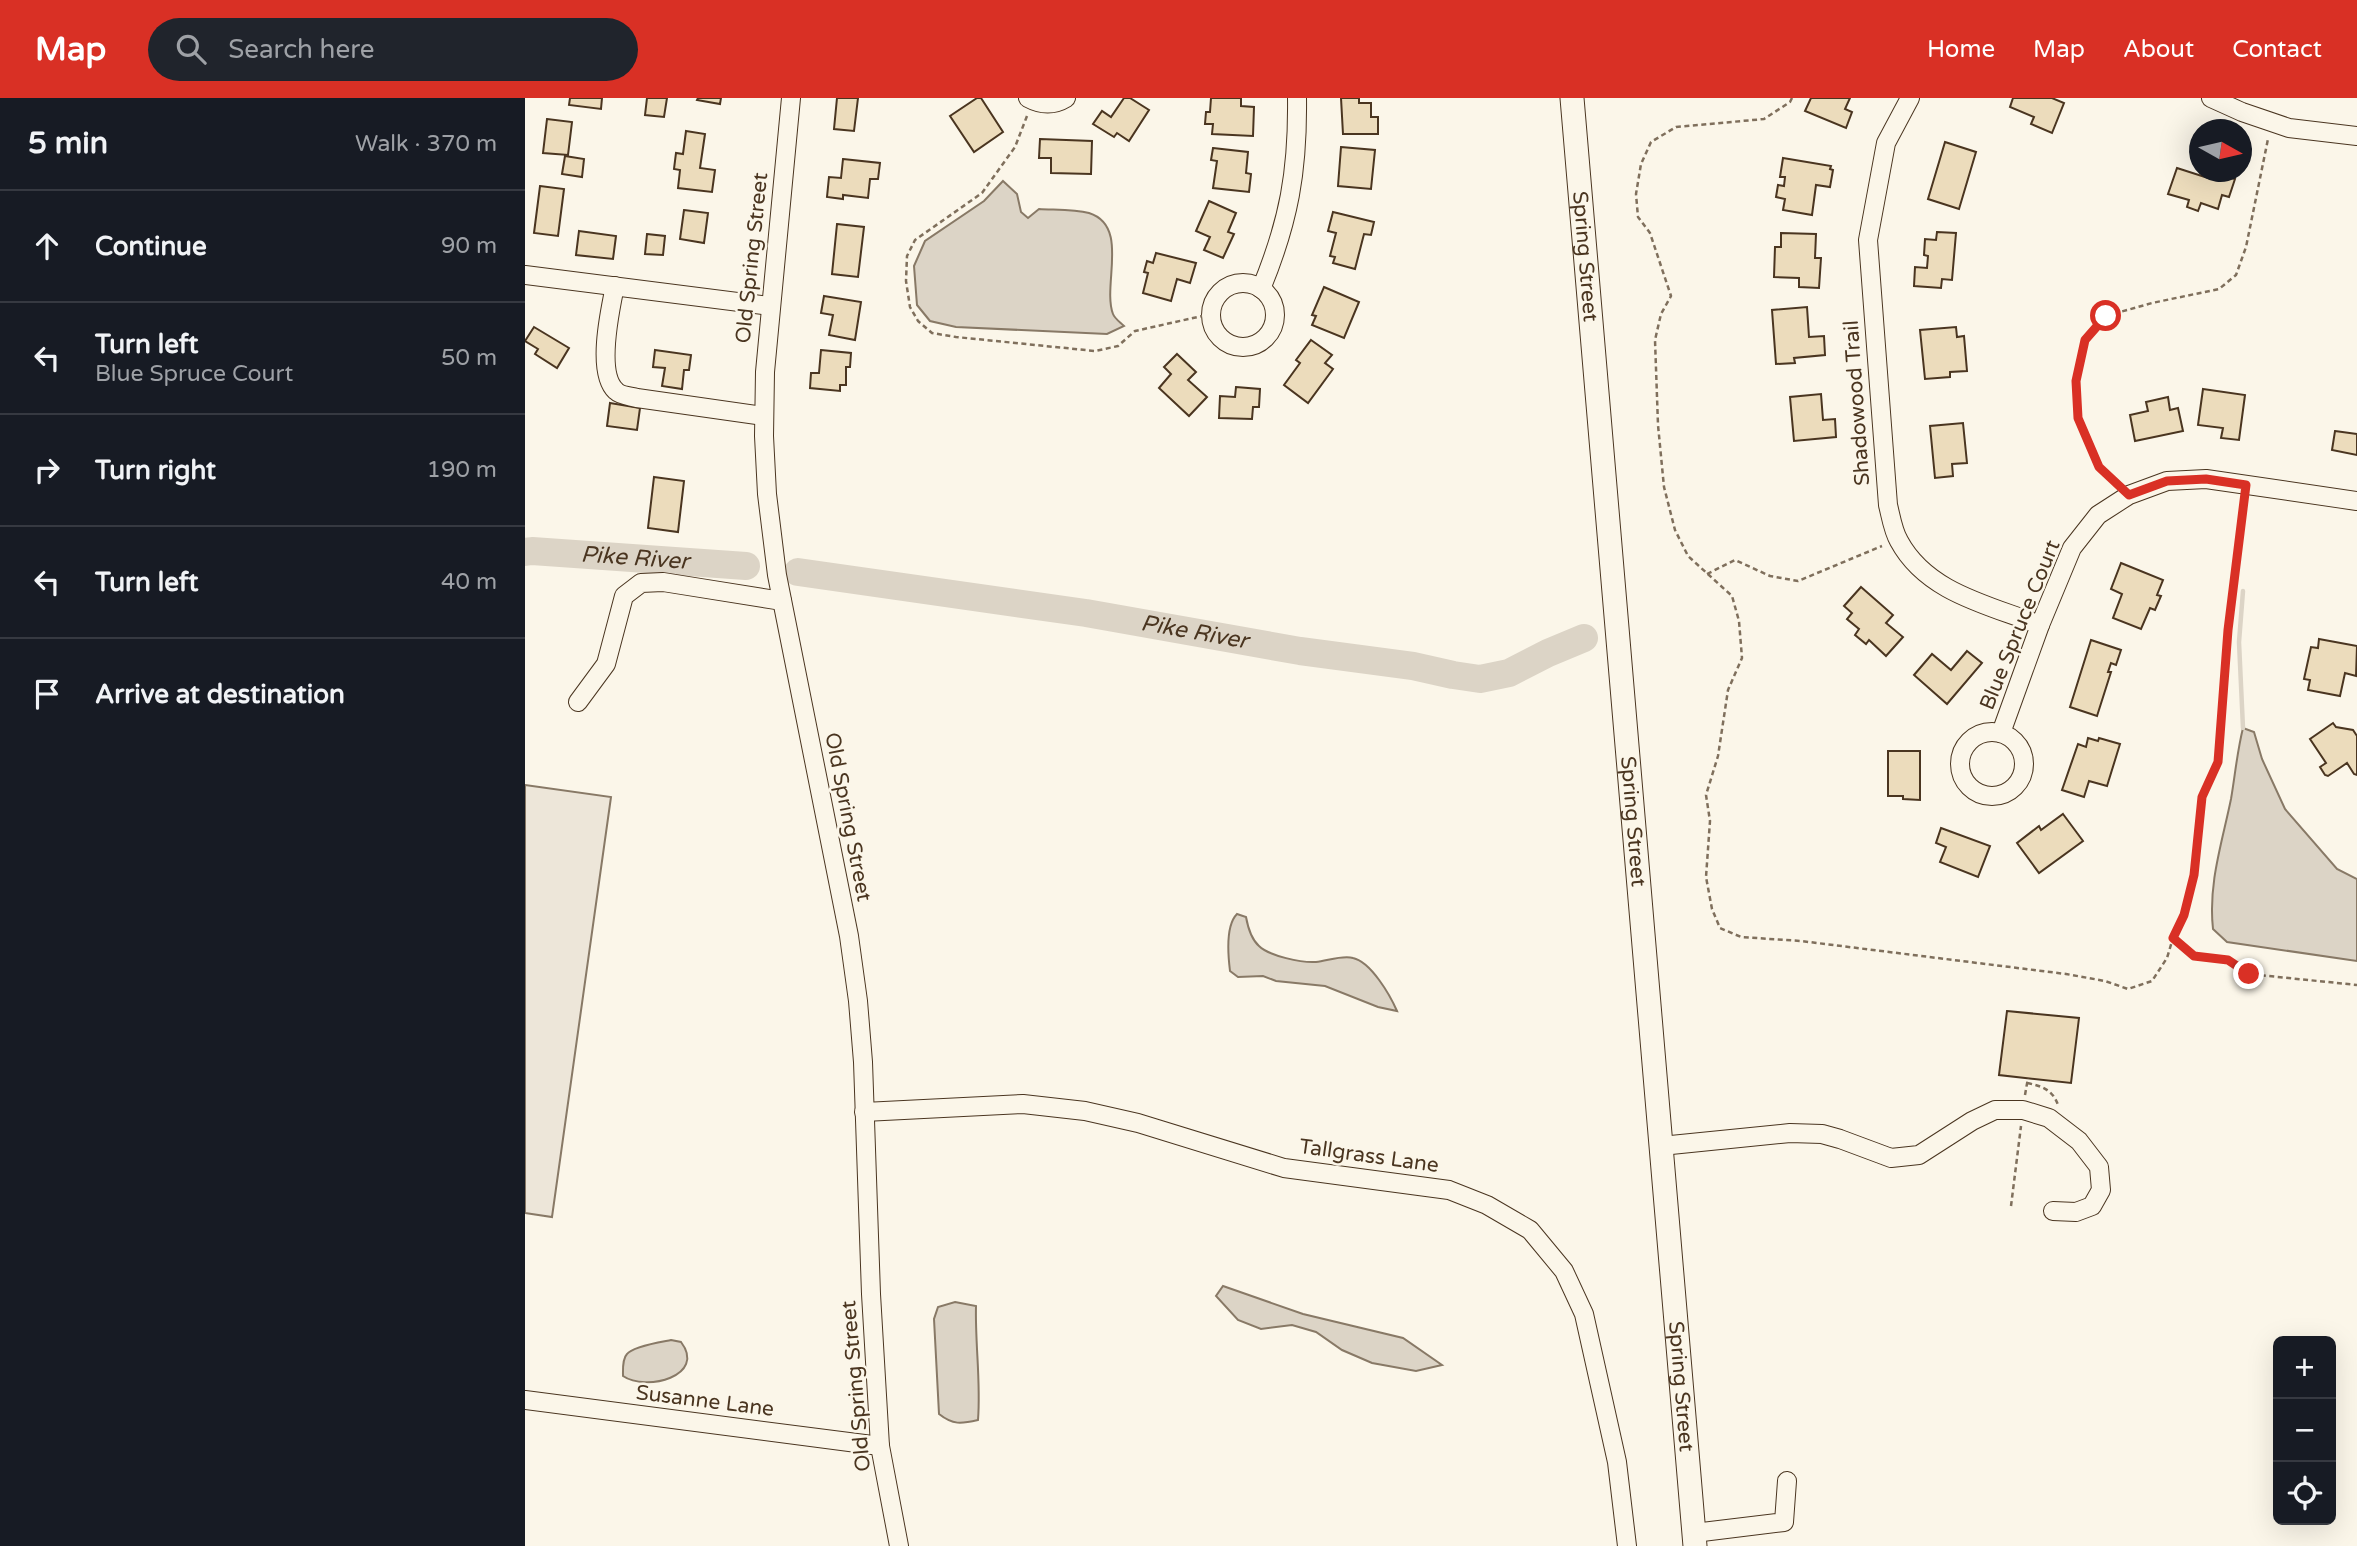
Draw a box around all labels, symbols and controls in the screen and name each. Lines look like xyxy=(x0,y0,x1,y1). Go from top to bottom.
search box xyxy=(148,18,638,81)
text: Map xyxy=(35,30,106,69)
icon: search xyxy=(172,30,210,68)
text: Search here xyxy=(228,34,374,65)
text: Home xyxy=(1927,35,1995,64)
text: Map xyxy=(2033,35,2085,64)
text: About xyxy=(2123,35,2194,64)
text: Contact xyxy=(2232,35,2322,64)
north arrow xyxy=(2189,119,2252,182)
text: 5 min xyxy=(28,125,108,162)
text: Walk · 370 m xyxy=(355,130,497,158)
street label: Old Spring Street xyxy=(731,171,773,345)
street label: Spring Street xyxy=(1567,190,1603,323)
icon: ahead xyxy=(28,227,66,265)
text: Continue xyxy=(95,231,207,262)
text: 90 m xyxy=(441,232,497,260)
route start xyxy=(2090,300,2121,331)
street label: Shadowood Trail xyxy=(1839,319,1875,487)
text: Turn left xyxy=(95,329,198,360)
icon: left xyxy=(28,339,66,377)
text: 50 m xyxy=(441,344,497,372)
text: Blue Spruce Court xyxy=(95,360,293,388)
icon: right xyxy=(28,451,66,489)
text: Turn right xyxy=(95,455,216,486)
text: 190 m xyxy=(427,456,497,484)
street label: Blue Spruce Court xyxy=(1975,536,2065,714)
water label: Pike River xyxy=(580,540,693,576)
icon: left xyxy=(28,563,66,601)
text: Turn left xyxy=(95,567,198,598)
text: 40 m xyxy=(441,568,497,596)
water label: Pike River xyxy=(1139,609,1253,656)
icon: arrive xyxy=(28,675,66,713)
text: Arrive at destination xyxy=(95,679,345,710)
street label: Old Spring Street xyxy=(819,730,877,904)
street label: Spring Street xyxy=(1615,755,1651,888)
route end xyxy=(2233,958,2264,989)
street label: Tallgrass Lane xyxy=(1298,1134,1440,1178)
street label: Old Spring Street xyxy=(836,1299,876,1473)
street label: Spring Street xyxy=(1663,1320,1699,1453)
map controls xyxy=(2273,1336,2336,1525)
button: + xyxy=(2273,1336,2336,1399)
street label: Susanne Lane xyxy=(635,1380,776,1422)
button: − xyxy=(2273,1399,2336,1462)
button: locate xyxy=(2273,1462,2336,1525)

